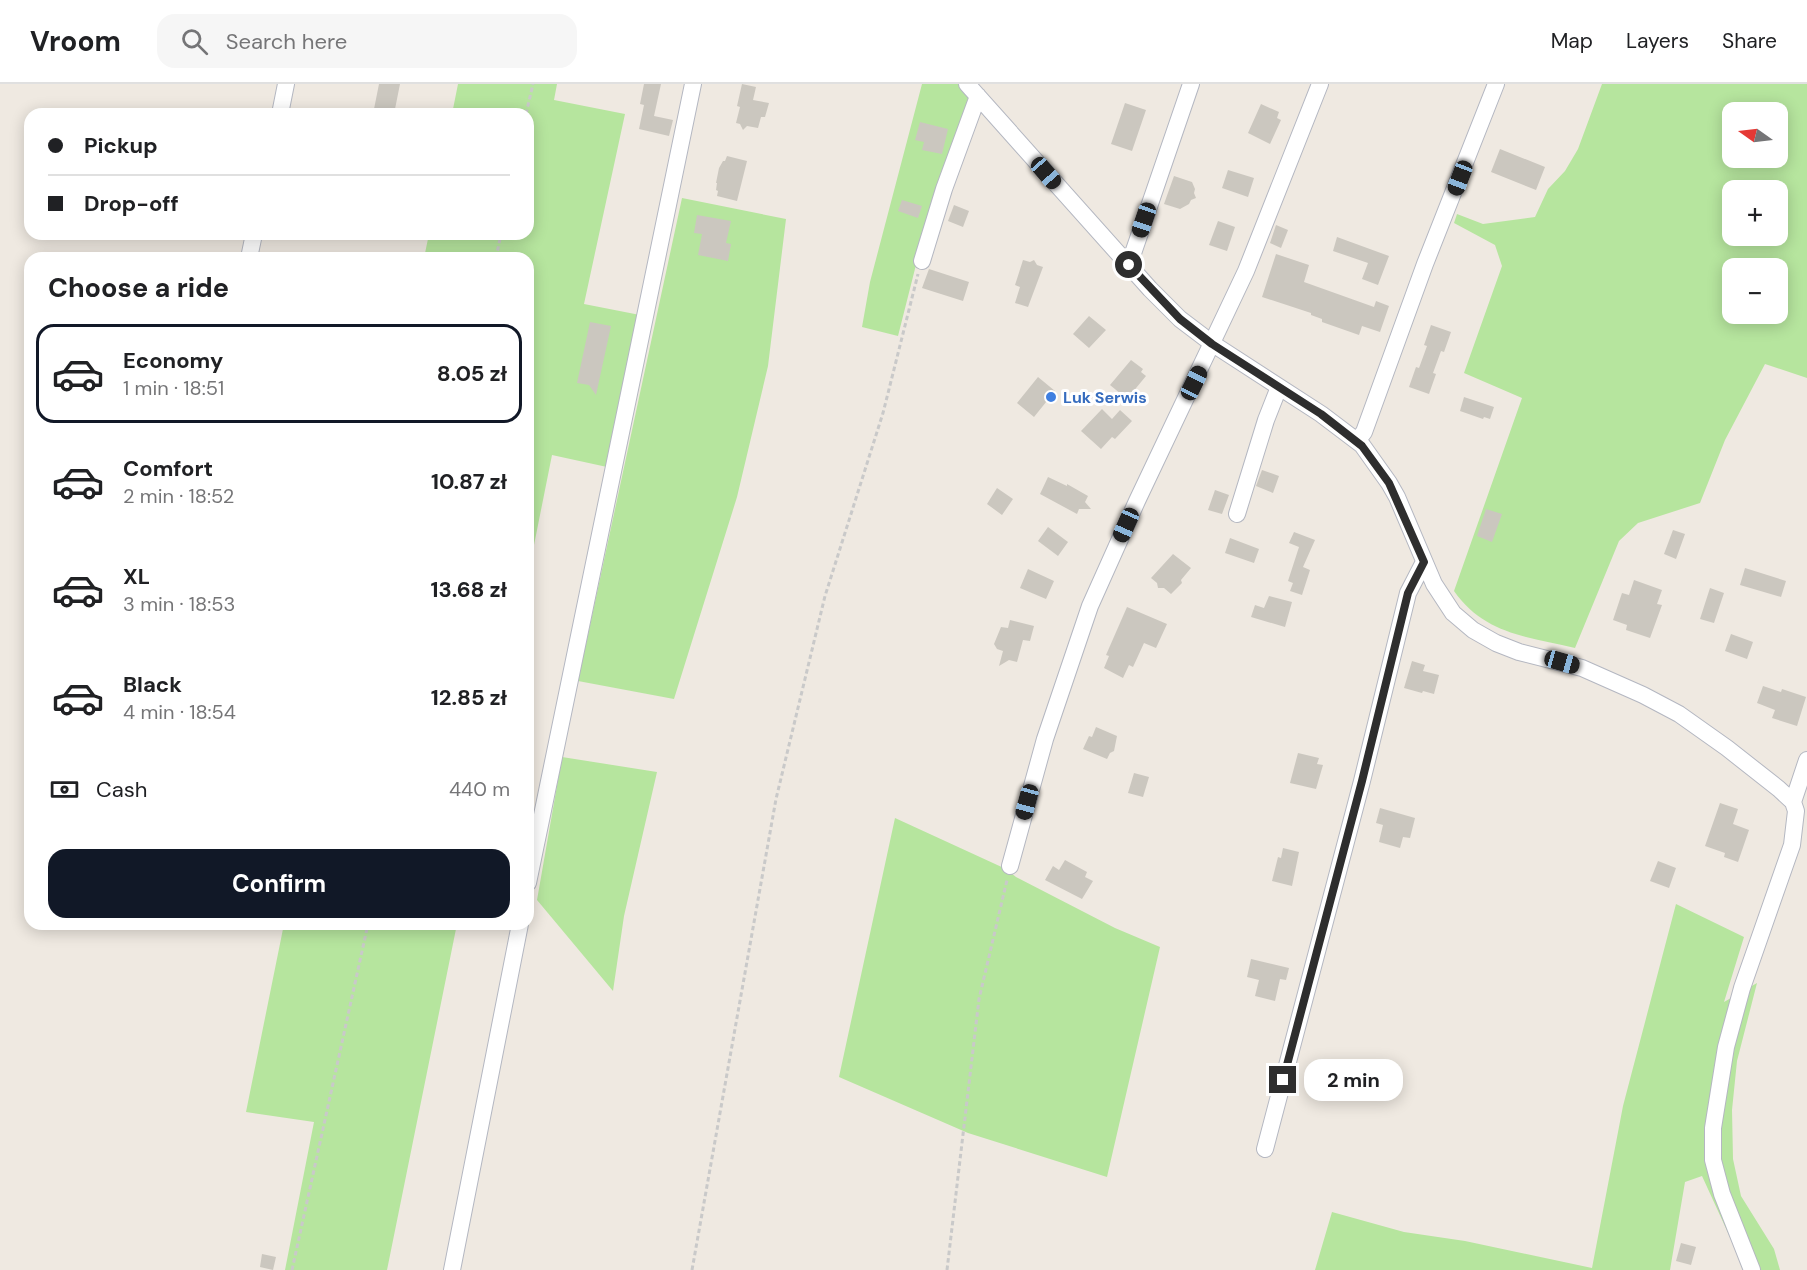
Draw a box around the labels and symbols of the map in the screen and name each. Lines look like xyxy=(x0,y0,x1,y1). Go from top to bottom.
north arrow xyxy=(1722,102,1788,168)
car xyxy=(1027,154,1065,192)
car xyxy=(1445,158,1475,198)
car xyxy=(1130,200,1158,240)
route start xyxy=(1115,251,1142,278)
car xyxy=(1178,363,1210,403)
place label: Luk Serwis xyxy=(1063,387,1147,408)
marker: Luk Serwis xyxy=(1044,390,1058,404)
car xyxy=(1110,505,1142,545)
car xyxy=(1542,648,1582,676)
car xyxy=(1014,782,1040,822)
callout: 2 min xyxy=(1304,1059,1403,1101)
route end xyxy=(1269,1066,1296,1093)

